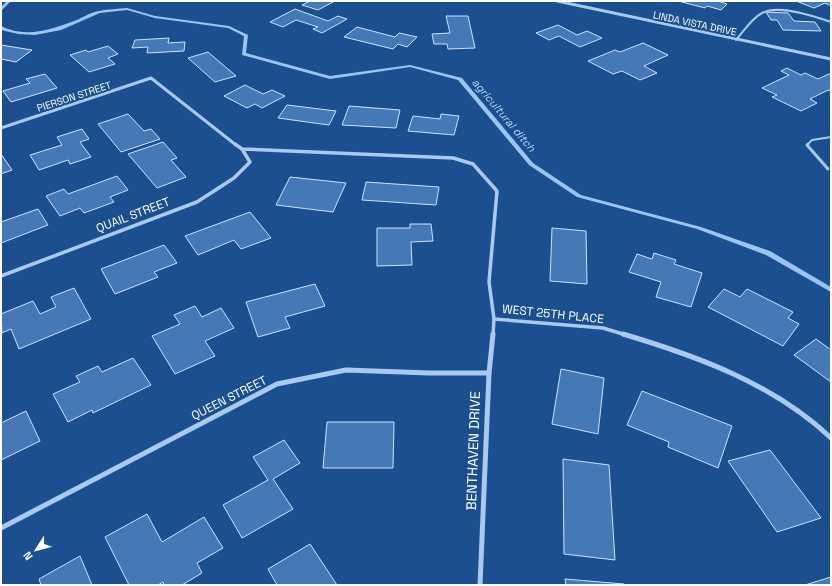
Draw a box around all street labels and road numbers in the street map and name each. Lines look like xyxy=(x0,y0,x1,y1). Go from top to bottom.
street label: LINDA VISTA DRIVE xyxy=(652,8,738,39)
street label: PIERSON STREET xyxy=(35,78,113,115)
street label: QUAIL STREET xyxy=(94,194,172,236)
street label: WEST 25TH PLACE xyxy=(501,301,605,327)
street label: QUEEN STREET xyxy=(188,372,270,424)
street label: BENTHAVEN DRIVE xyxy=(462,391,484,511)

